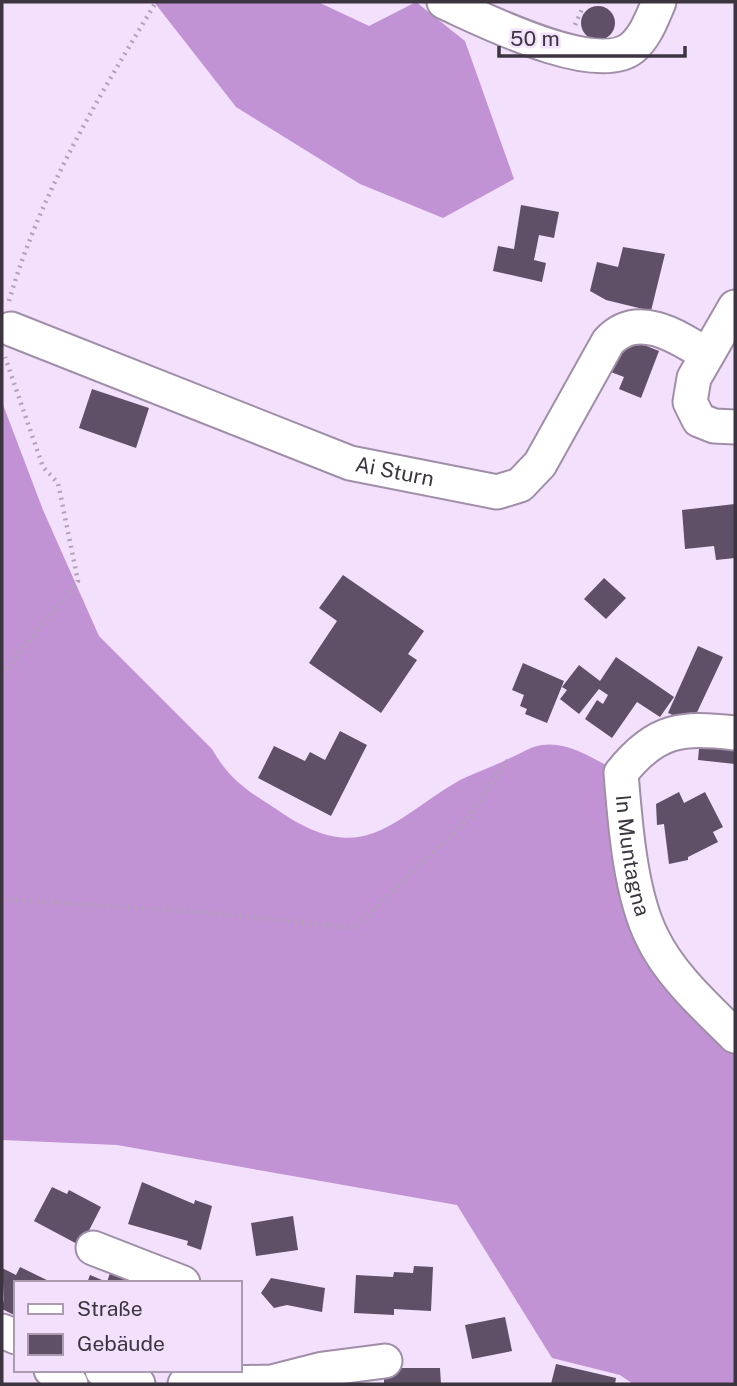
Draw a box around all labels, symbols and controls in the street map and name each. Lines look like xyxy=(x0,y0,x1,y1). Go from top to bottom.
scale bar xyxy=(499,14,684,58)
text: 50 m xyxy=(510,26,560,51)
street label: Ai Sturn xyxy=(353,451,436,491)
street label: In Muntagna xyxy=(611,794,656,919)
legend xyxy=(14,1281,242,1372)
text: Straße xyxy=(77,1296,143,1321)
text: Gebäude xyxy=(77,1331,165,1356)

